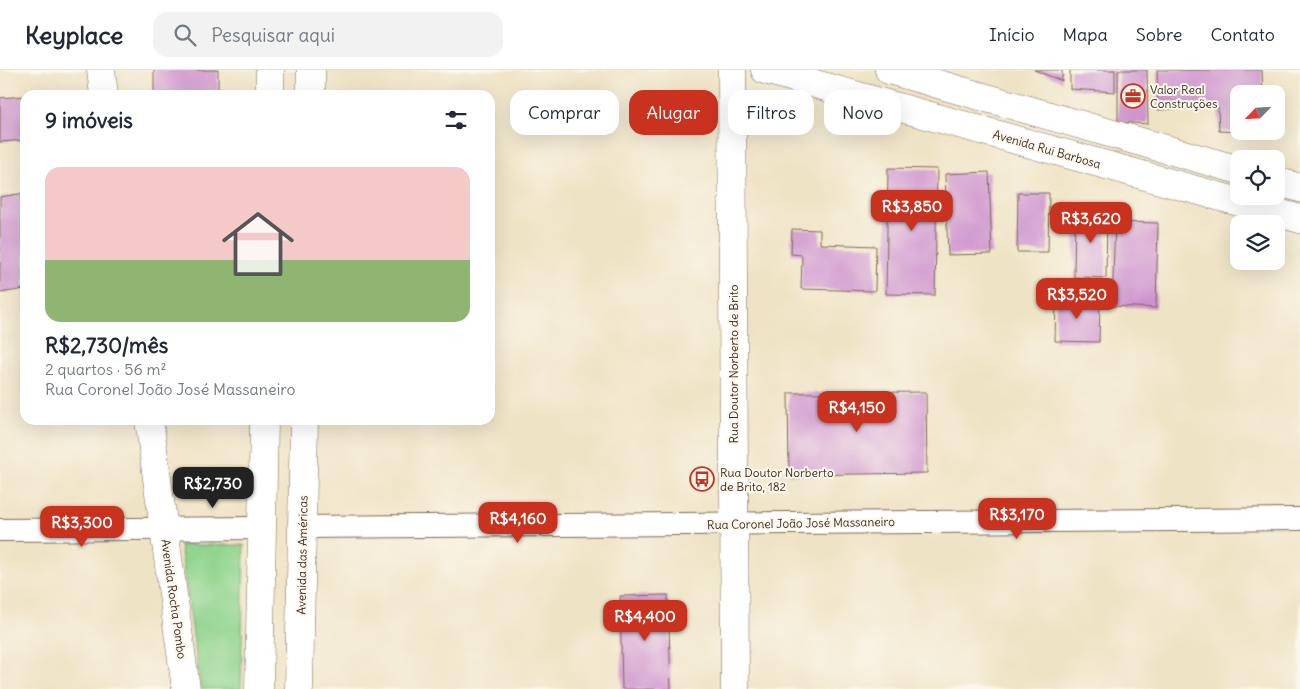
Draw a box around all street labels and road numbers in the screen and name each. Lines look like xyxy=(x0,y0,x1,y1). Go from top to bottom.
street label: Avenida Rui Barbosa xyxy=(991,126,1103,172)
street label: Rua Doutor Norberto de Brito xyxy=(726,284,741,444)
street label: Avenida das Américas xyxy=(293,495,311,615)
street label: Rua Coronel João José Massaneiro xyxy=(707,514,895,532)
street label: Avenida Rocha Pombo xyxy=(158,538,190,660)

